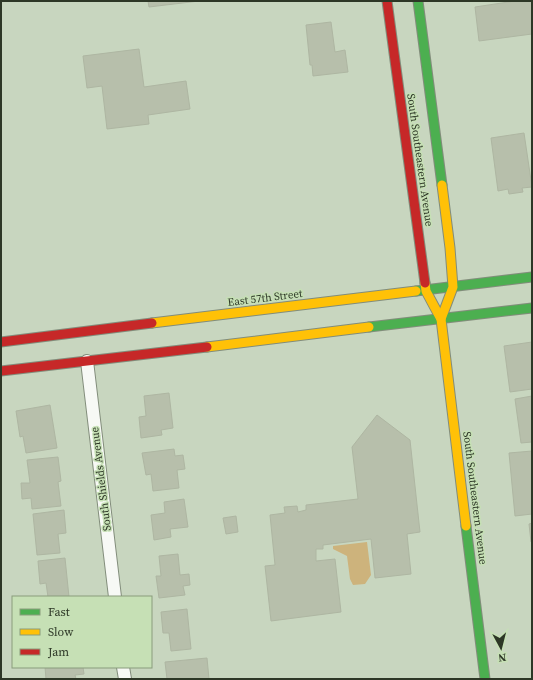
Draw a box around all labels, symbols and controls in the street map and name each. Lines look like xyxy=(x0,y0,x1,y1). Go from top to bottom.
street label: South Southeastern Avenue xyxy=(403,93,437,228)
street label: East 57th Street xyxy=(227,286,304,310)
street label: South Shields Avenue xyxy=(87,426,115,532)
street label: South Southeastern Avenue xyxy=(459,431,491,566)
legend xyxy=(12,596,152,668)
text: Fast xyxy=(48,604,70,620)
text: Slow xyxy=(48,624,74,640)
north arrow xyxy=(481,628,521,668)
text: Jam xyxy=(47,644,69,660)
text: N xyxy=(497,649,507,665)

